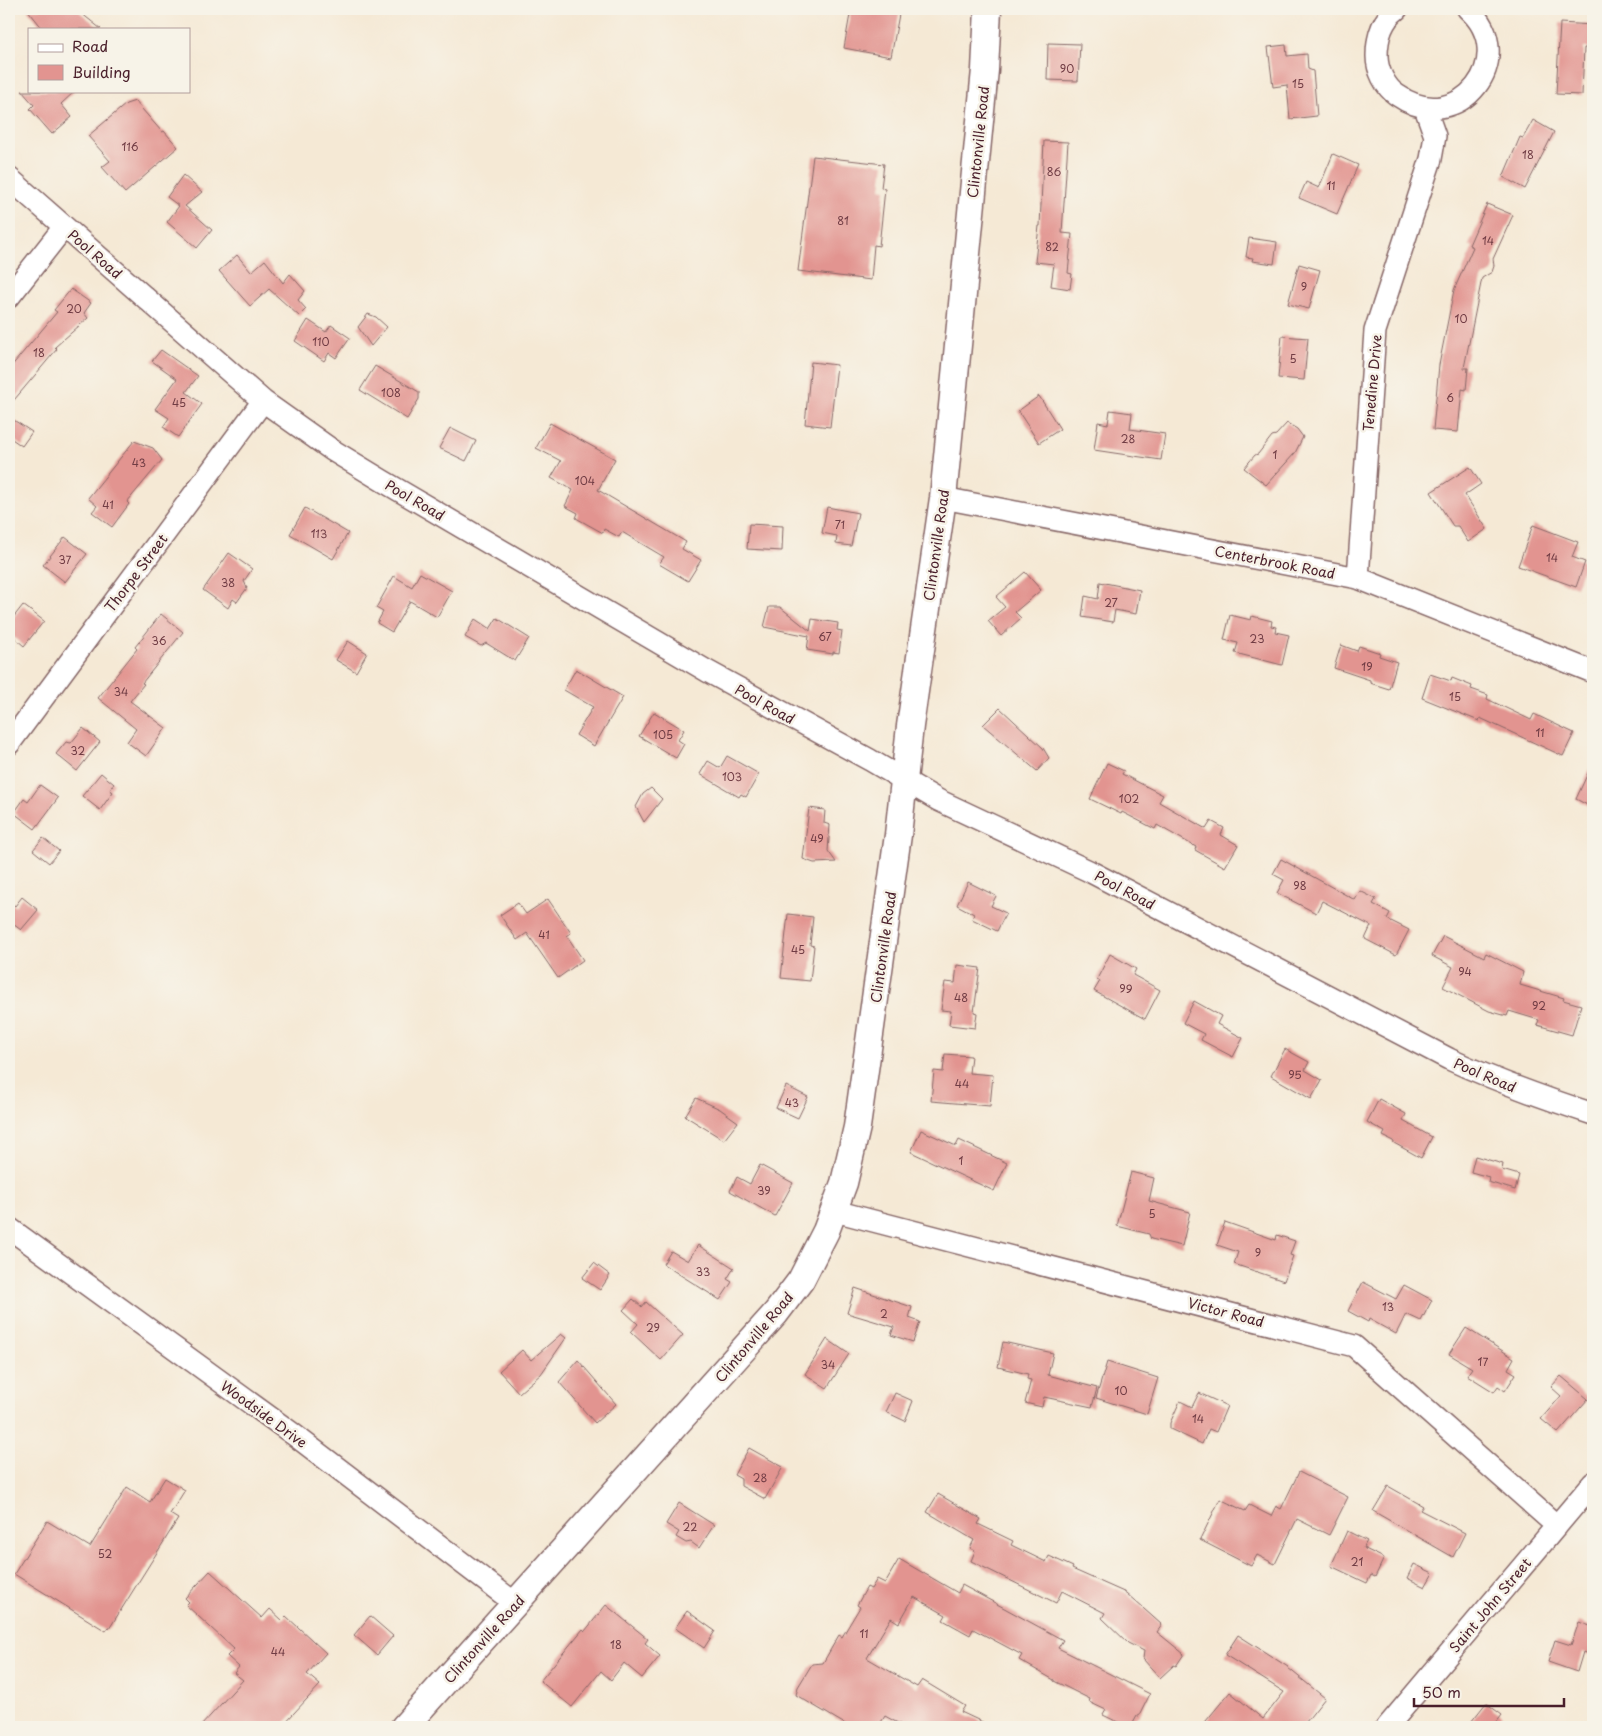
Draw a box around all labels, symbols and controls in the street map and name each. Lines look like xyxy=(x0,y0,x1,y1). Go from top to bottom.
legend xyxy=(28,28,190,92)
text: Road xyxy=(72,34,108,57)
text: Building xyxy=(72,60,131,83)
house number: 90 xyxy=(1060,60,1074,77)
house number: 15 xyxy=(1292,75,1304,92)
street label: Clintonville Road xyxy=(962,85,994,199)
house number: 116 xyxy=(122,138,139,155)
house number: 18 xyxy=(1522,146,1534,163)
house number: 86 xyxy=(1047,163,1061,180)
house number: 11 xyxy=(1326,177,1336,194)
house number: 81 xyxy=(837,212,849,229)
street label: Pool Road xyxy=(63,224,127,284)
house number: 14 xyxy=(1482,232,1494,249)
house number: 82 xyxy=(1045,238,1059,255)
house number: 9 xyxy=(1301,278,1307,295)
house number: 20 xyxy=(66,300,82,317)
house number: 10 xyxy=(1455,310,1467,327)
house number: 110 xyxy=(312,333,330,350)
street label: Tenedine Drive xyxy=(1357,334,1387,432)
house number: 18 xyxy=(33,344,45,361)
house number: 5 xyxy=(1289,350,1297,367)
house number: 108 xyxy=(381,384,401,401)
house number: 6 xyxy=(1446,389,1454,406)
house number: 45 xyxy=(172,394,186,411)
house number: 28 xyxy=(1121,430,1135,447)
house number: 1 xyxy=(1273,446,1278,463)
house number: 43 xyxy=(132,454,146,471)
house number: 104 xyxy=(575,472,595,489)
street label: Pool Road xyxy=(381,474,449,526)
street label: Clintonville Road xyxy=(918,488,954,602)
house number: 41 xyxy=(102,496,114,513)
house number: 71 xyxy=(835,516,845,533)
house number: 113 xyxy=(311,525,327,542)
street label: Thorpe Street xyxy=(100,529,173,617)
street label: Centerbrook Road xyxy=(1213,540,1337,584)
house number: 14 xyxy=(1546,549,1558,566)
house number: 37 xyxy=(59,551,72,568)
house number: 38 xyxy=(221,574,235,591)
house number: 27 xyxy=(1104,594,1118,611)
house number: 67 xyxy=(818,628,832,645)
house number: 23 xyxy=(1250,630,1264,647)
house number: 36 xyxy=(152,632,167,649)
house number: 19 xyxy=(1361,658,1373,675)
street label: Pool Road xyxy=(731,679,799,729)
house number: 34 xyxy=(114,683,128,700)
house number: 15 xyxy=(1449,688,1461,705)
house number: 11 xyxy=(1535,724,1545,741)
house number: 105 xyxy=(653,726,673,743)
house number: 32 xyxy=(71,742,86,759)
house number: 103 xyxy=(722,768,742,785)
house number: 102 xyxy=(1119,790,1139,807)
house number: 49 xyxy=(810,830,824,847)
street label: Pool Road xyxy=(1091,865,1159,915)
house number: 98 xyxy=(1293,877,1307,894)
street label: Clintonville Road xyxy=(865,890,901,1004)
house number: 41 xyxy=(538,926,550,943)
house number: 45 xyxy=(791,941,805,958)
house number: 94 xyxy=(1458,963,1472,980)
house number: 99 xyxy=(1119,980,1133,997)
house number: 48 xyxy=(954,989,968,1006)
house number: 92 xyxy=(1532,997,1546,1014)
street label: Pool Road xyxy=(1450,1052,1520,1098)
house number: 95 xyxy=(1288,1066,1302,1083)
house number: 44 xyxy=(955,1075,969,1092)
house number: 43 xyxy=(785,1094,799,1111)
house number: 1 xyxy=(959,1152,964,1169)
house number: 39 xyxy=(757,1182,771,1199)
house number: 5 xyxy=(1148,1205,1156,1222)
house number: 9 xyxy=(1255,1244,1261,1261)
house number: 33 xyxy=(696,1263,710,1280)
street label: Clintonville Road xyxy=(710,1287,798,1387)
street label: Victor Road xyxy=(1185,1292,1267,1332)
house number: 13 xyxy=(1382,1298,1394,1315)
house number: 2 xyxy=(880,1305,888,1322)
house number: 29 xyxy=(646,1319,660,1336)
house number: 17 xyxy=(1478,1353,1489,1370)
house number: 34 xyxy=(821,1356,835,1373)
street label: Woodside Drive xyxy=(216,1375,312,1453)
house number: 10 xyxy=(1115,1382,1127,1399)
house number: 14 xyxy=(1192,1410,1204,1427)
house number: 28 xyxy=(753,1469,767,1486)
house number: 22 xyxy=(683,1518,697,1535)
house number: 52 xyxy=(98,1545,112,1562)
house number: 21 xyxy=(1351,1553,1363,1570)
street label: Saint John Street xyxy=(1444,1553,1536,1657)
street label: Clintonville Road xyxy=(439,1590,529,1688)
house number: 11 xyxy=(859,1625,869,1642)
house number: 18 xyxy=(610,1636,622,1653)
house number: 44 xyxy=(271,1643,285,1660)
scale bar xyxy=(1414,1676,1564,1708)
text: 50 m xyxy=(1422,1680,1461,1703)

